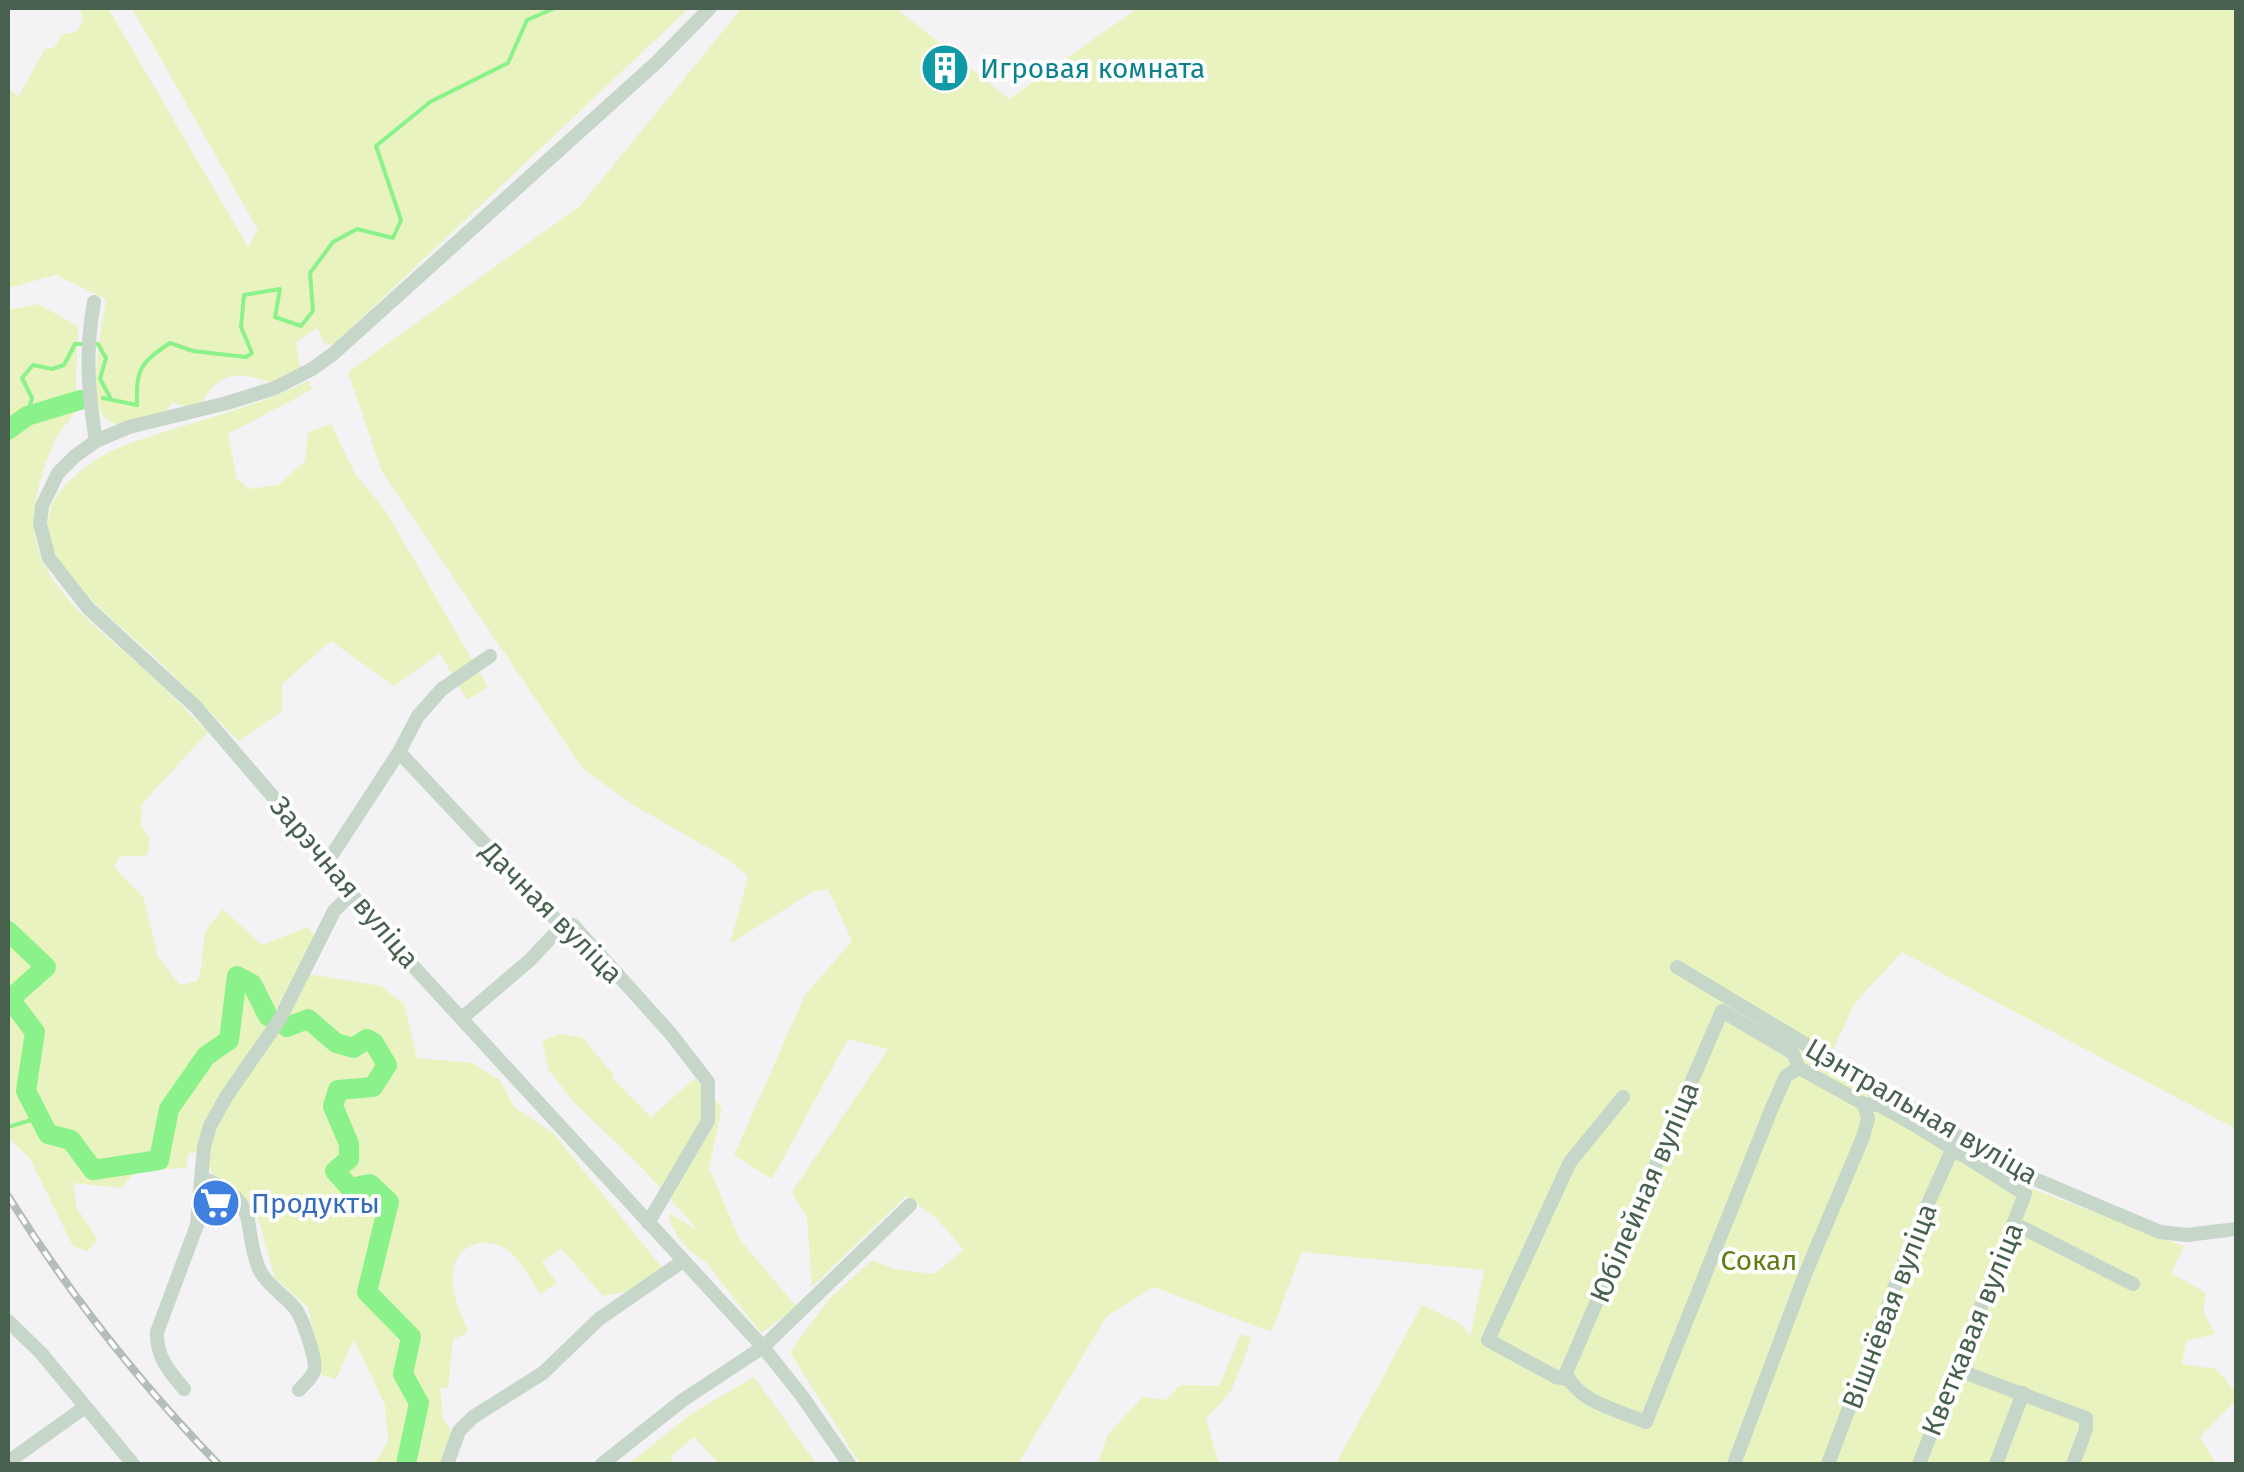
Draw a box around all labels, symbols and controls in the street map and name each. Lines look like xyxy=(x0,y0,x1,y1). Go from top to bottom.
building icon: Игровая комната xyxy=(919,42,971,94)
place label: Игровая комната xyxy=(980,52,1205,85)
street label: Зарэчная вуліца xyxy=(263,790,426,975)
street label: Дачная вуліца xyxy=(473,834,629,990)
street label: Цэнтральная вуліца xyxy=(1800,1031,2044,1191)
street label: Юбілейная вуліца xyxy=(1583,1077,1706,1308)
supermarket icon: Продукты xyxy=(190,1177,242,1229)
place label: Продукты xyxy=(251,1187,380,1220)
street label: Вішнёвая вуліца xyxy=(1835,1199,1944,1413)
street label: Кветкавая вуліца xyxy=(1915,1218,2030,1441)
park label: Сокал xyxy=(1721,1244,1797,1277)

